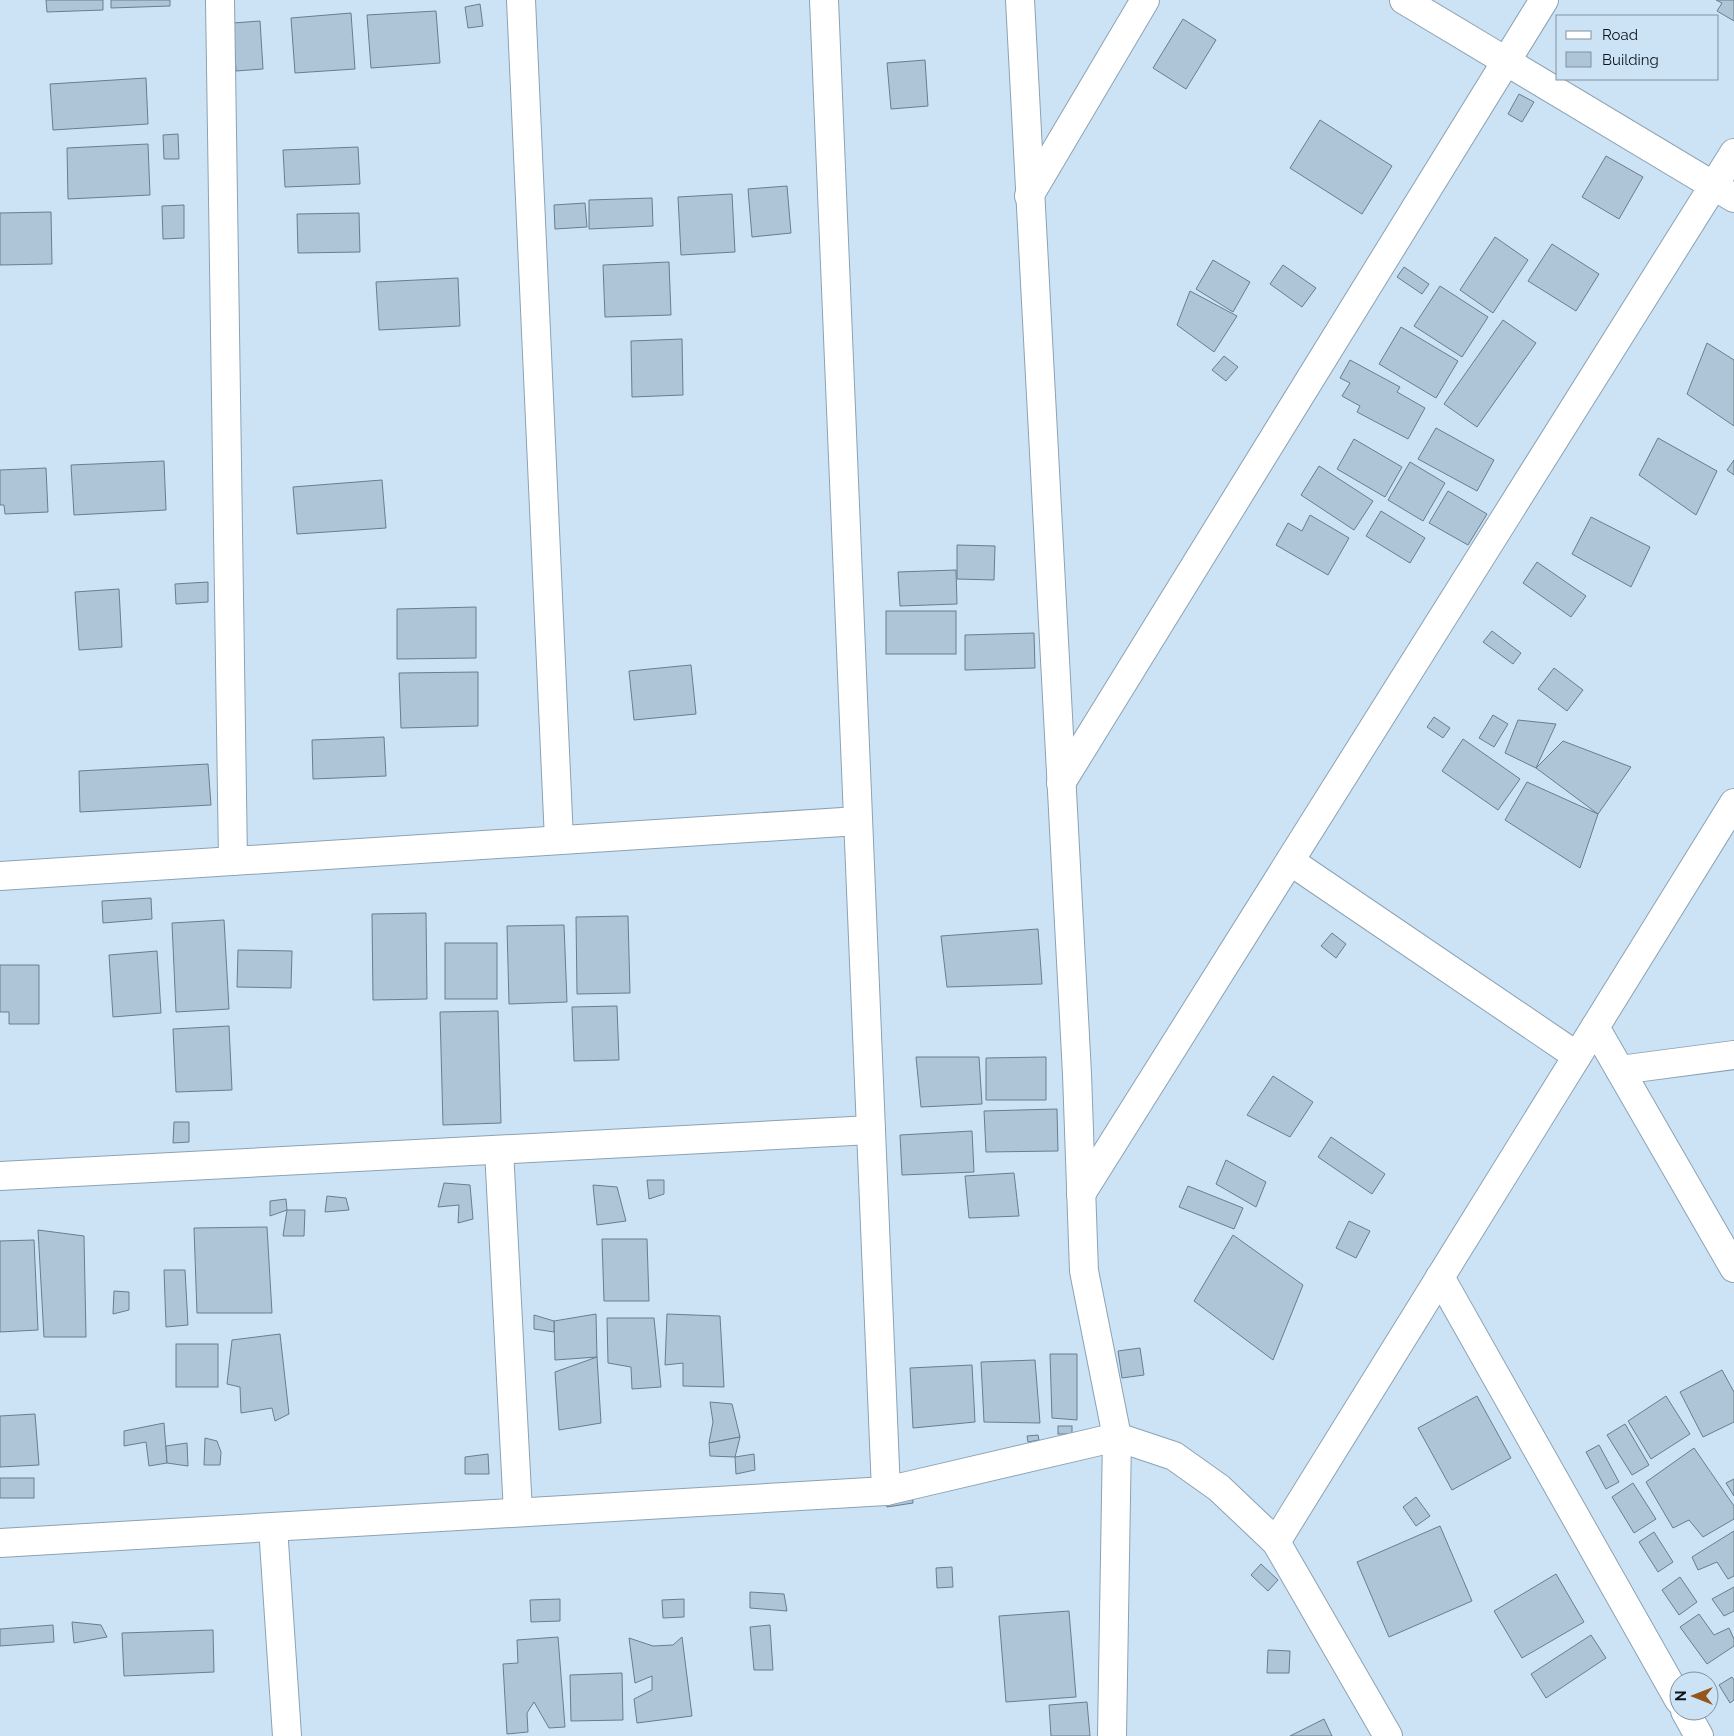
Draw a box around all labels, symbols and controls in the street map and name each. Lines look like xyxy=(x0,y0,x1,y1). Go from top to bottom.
legend xyxy=(1556,15,1719,80)
text: Road xyxy=(1602,26,1638,44)
text: Building xyxy=(1602,51,1659,69)
north arrow xyxy=(1669,1671,1719,1721)
text: N xyxy=(1673,1691,1689,1701)

